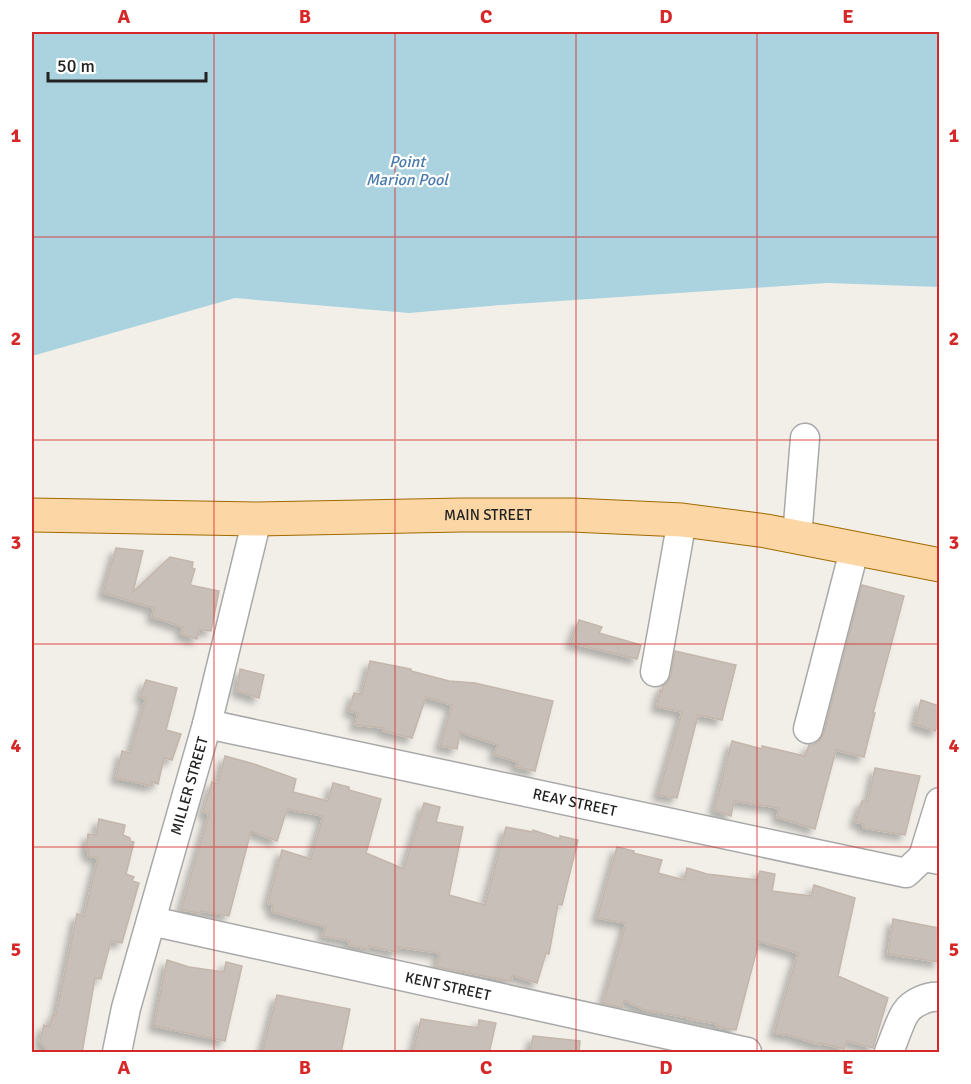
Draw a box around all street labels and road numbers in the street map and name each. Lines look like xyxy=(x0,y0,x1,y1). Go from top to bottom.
street label: MAIN STREET xyxy=(444,506,533,524)
street label: MILLER STREET xyxy=(167,734,212,837)
street label: REAY STREET xyxy=(531,785,619,820)
street label: KENT STREET xyxy=(403,968,493,1005)

